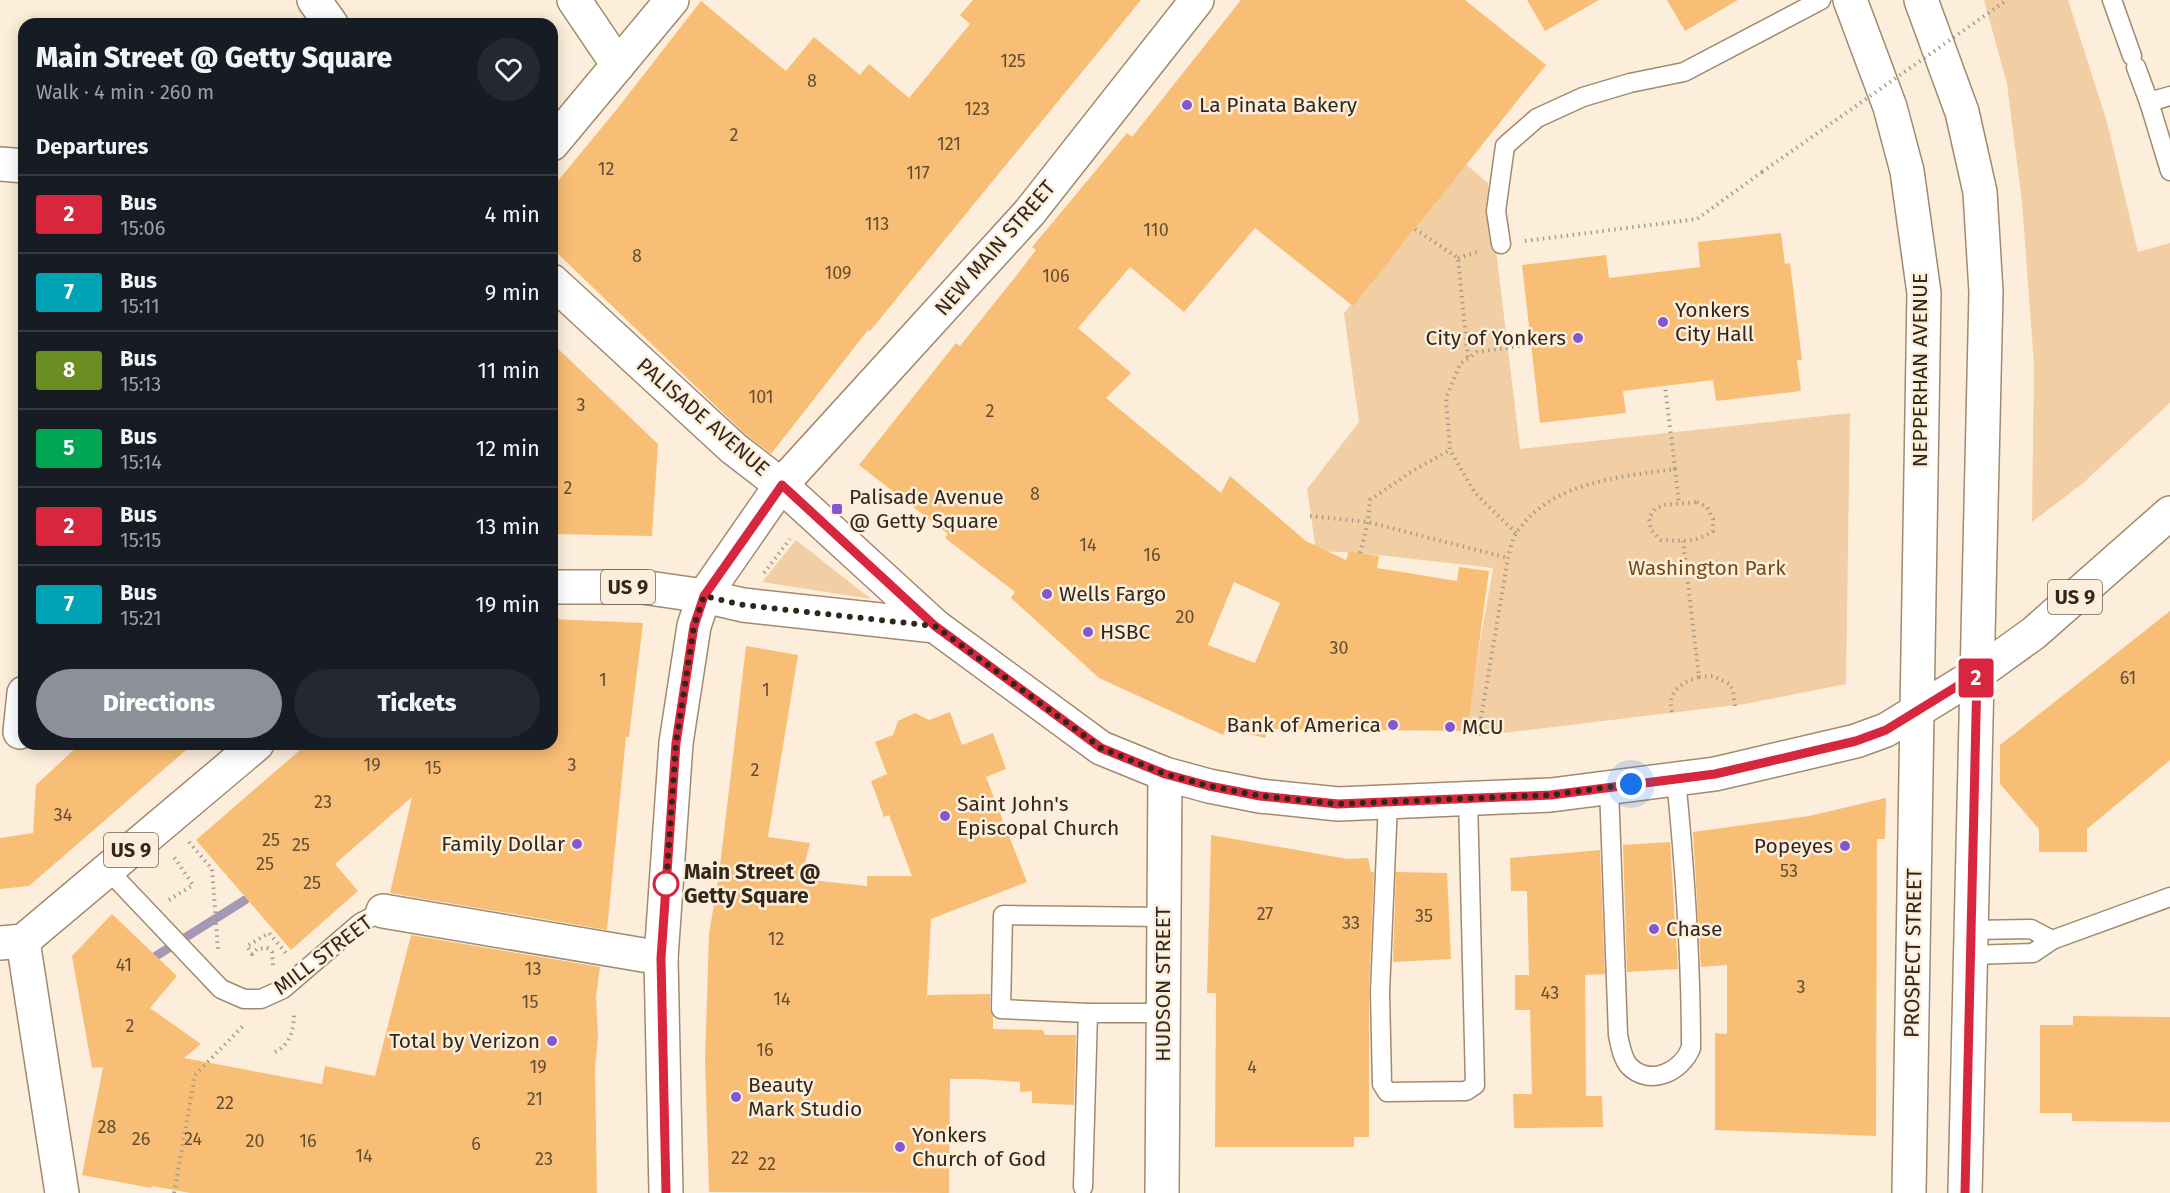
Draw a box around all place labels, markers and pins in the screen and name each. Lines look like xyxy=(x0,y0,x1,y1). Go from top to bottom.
place label: La Pinata Bakery xyxy=(1199,92,1358,118)
marker: La Pinata Bakery xyxy=(1180,98,1194,112)
place label: Yonkers City Hall xyxy=(1675,297,1754,347)
marker: Yonkers City Hall xyxy=(1656,315,1670,329)
place label: City of Yonkers xyxy=(1426,325,1566,351)
marker: City of Yonkers xyxy=(1571,331,1585,345)
place label: Palisade Avenue @ Getty Square xyxy=(849,484,1004,534)
marker: Palisade Avenue @ Getty Square xyxy=(830,502,844,516)
place label: Wells Fargo xyxy=(1059,581,1166,607)
marker: Wells Fargo xyxy=(1040,587,1054,601)
place label: HSBC xyxy=(1100,619,1150,645)
marker: HSBC xyxy=(1081,625,1095,639)
place label: Bank of America xyxy=(1227,712,1381,738)
place label: MCU xyxy=(1462,714,1504,740)
marker: Bank of America xyxy=(1386,718,1400,732)
marker: MCU xyxy=(1443,720,1457,734)
place label: Saint John's Episcopal Church xyxy=(957,791,1119,841)
marker: Saint John's Episcopal Church xyxy=(938,809,952,823)
place label: Family Dollar xyxy=(441,831,565,857)
place label: Popeyes xyxy=(1754,833,1833,859)
marker: Family Dollar xyxy=(570,837,584,851)
marker: Popeyes xyxy=(1838,839,1852,853)
place label: Main Street @ Getty Square xyxy=(684,859,821,909)
marker: Main Street @ Getty Square xyxy=(653,871,679,897)
place label: Chase xyxy=(1666,916,1722,942)
marker: Chase xyxy=(1647,922,1661,936)
place label: Total by Verizon xyxy=(389,1028,540,1054)
marker: Total by Verizon xyxy=(545,1034,559,1048)
place label: Beauty Mark Studio xyxy=(748,1072,862,1122)
marker: Beauty Mark Studio xyxy=(729,1090,743,1104)
place label: Yonkers Church of God xyxy=(912,1122,1046,1172)
marker: Yonkers Church of God xyxy=(893,1140,907,1154)

